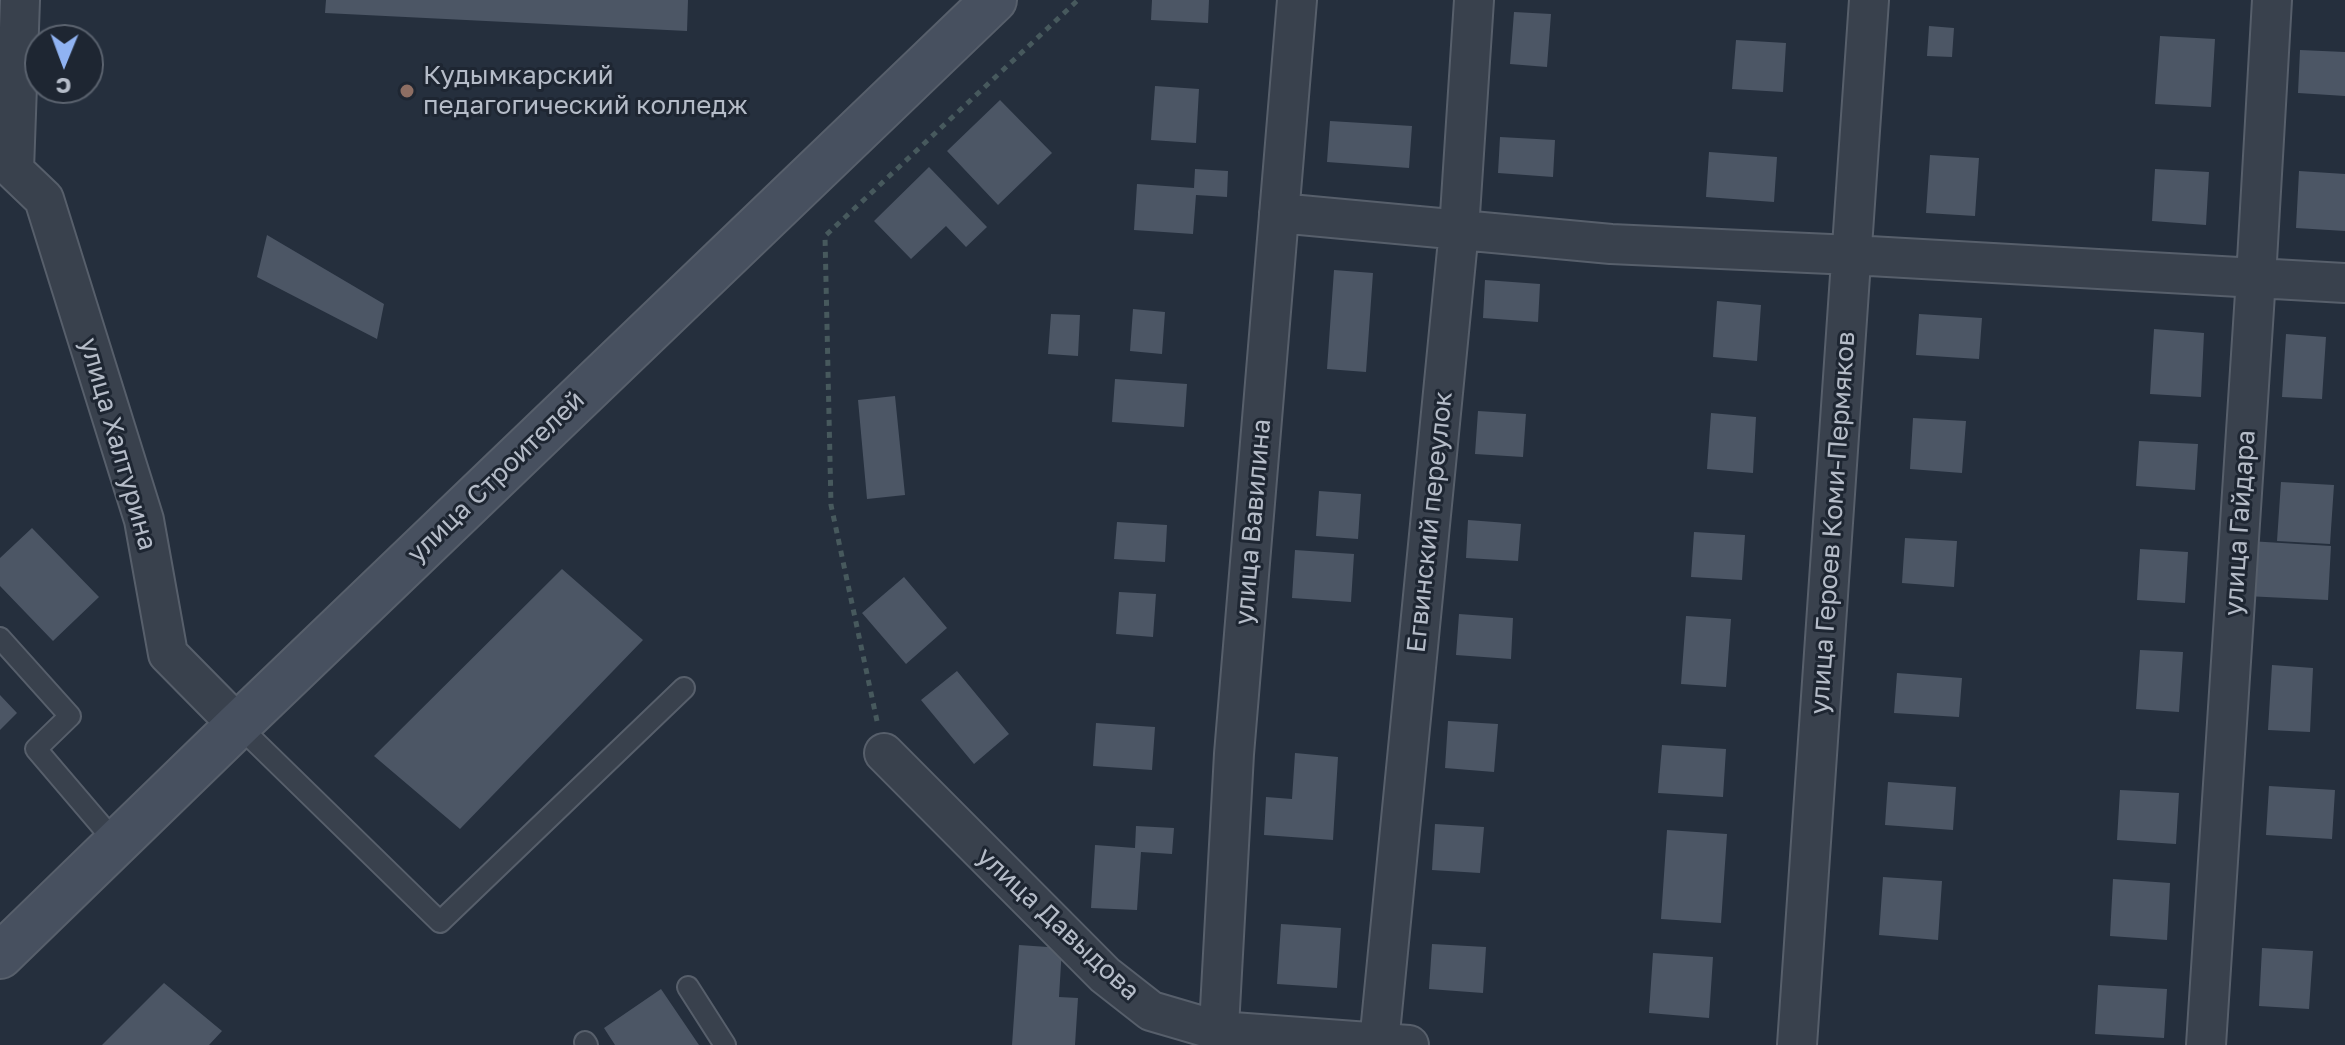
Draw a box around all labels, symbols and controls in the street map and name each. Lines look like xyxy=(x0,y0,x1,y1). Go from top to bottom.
north arrow xyxy=(24,24,104,104)
place label: Кудымкарский педагогический колледж xyxy=(423,60,748,122)
text: С xyxy=(56,73,72,100)
marker: Кудымкарский педагогический колледж xyxy=(398,82,416,100)
street label: улица Героев Коми-Пермяков xyxy=(1804,330,1862,716)
street label: улица Халтурина xyxy=(73,334,163,554)
street label: улица Строителей xyxy=(401,385,591,569)
street label: Егвинский переулок xyxy=(1401,390,1459,654)
street label: улица Вавилина xyxy=(1228,418,1278,626)
street label: улица Гайдара xyxy=(2218,429,2262,617)
street label: улица Давыдова xyxy=(970,841,1146,1007)

